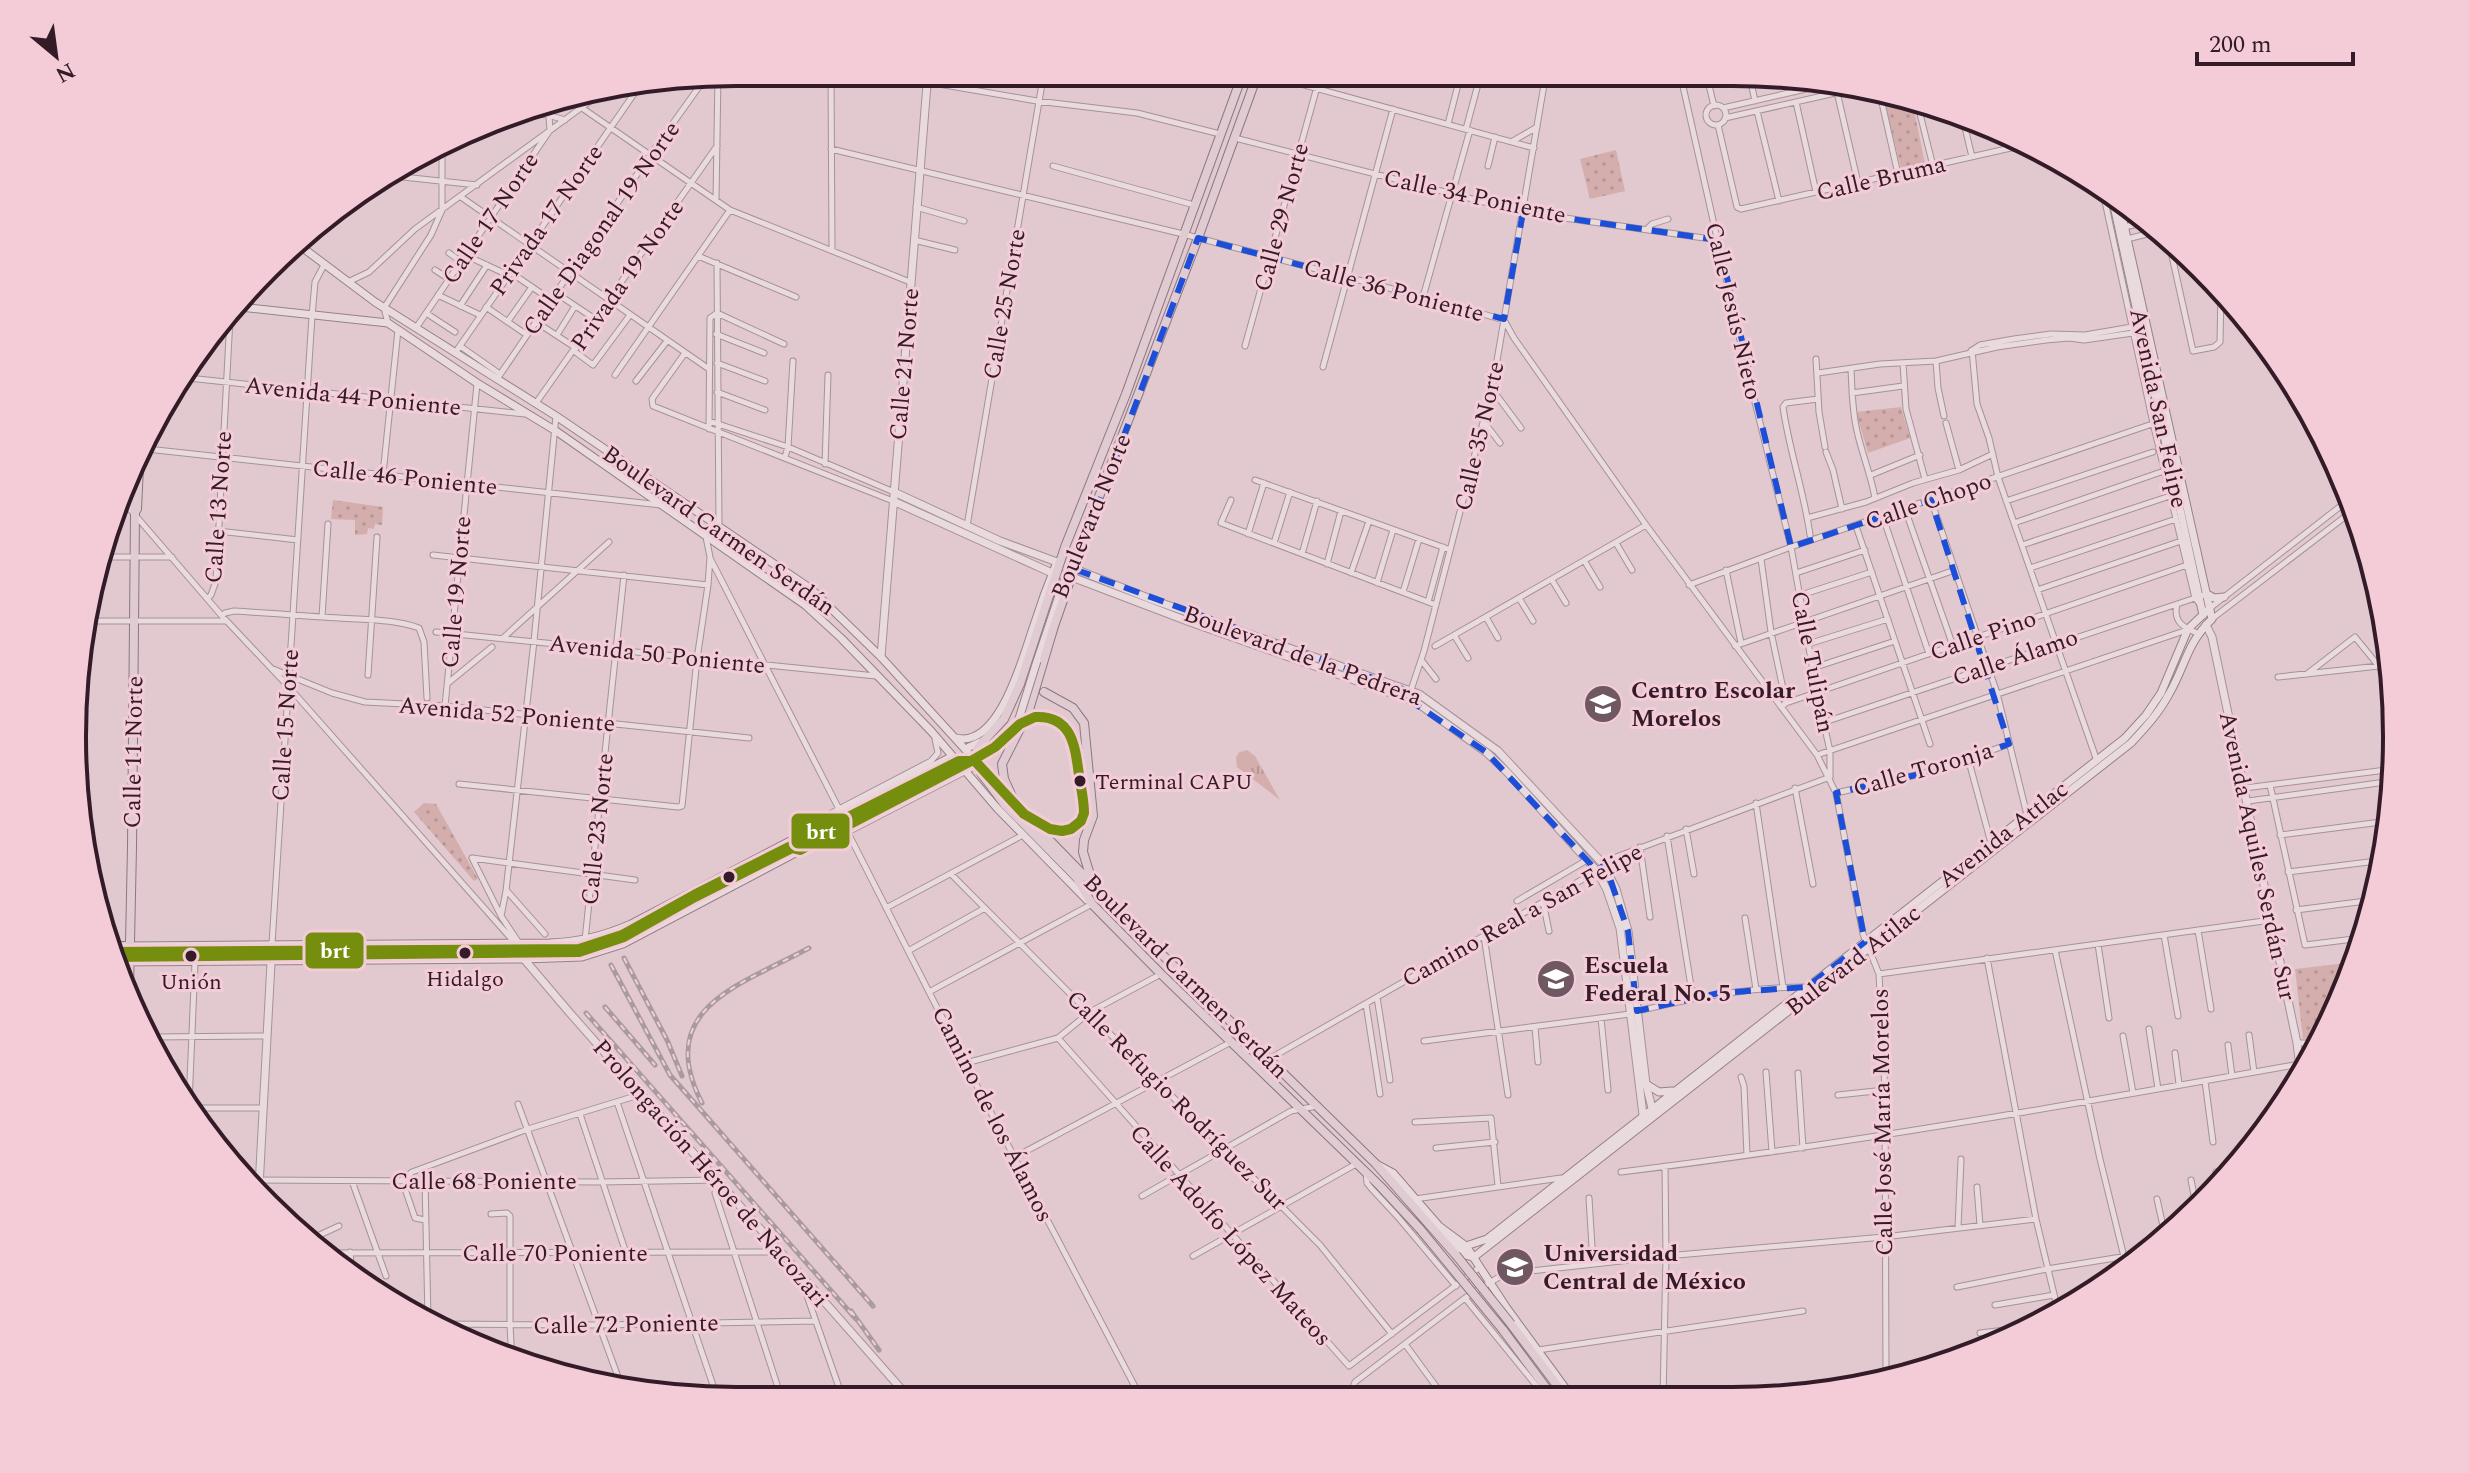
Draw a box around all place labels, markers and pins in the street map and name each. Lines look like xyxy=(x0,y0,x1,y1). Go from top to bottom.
place label: Centro Escolar Morelos xyxy=(1631,673,1796,737)
school or university icon: Centro Escolar Morelos xyxy=(1582,683,1624,725)
place label: Terminal CAPU xyxy=(1095,766,1253,799)
marker: Terminal CAPU xyxy=(1072,773,1088,789)
unlabelled marker xyxy=(721,869,737,885)
marker: Hidalgo xyxy=(457,945,473,961)
marker: Unión xyxy=(183,948,199,964)
place label: Escuela Federal No. 5 xyxy=(1584,948,1731,1012)
school or university icon: Escuela Federal No. 5 xyxy=(1535,958,1577,1000)
place label: Hidalgo xyxy=(426,963,504,996)
place label: Unión xyxy=(160,966,222,999)
place label: Universidad Central de México xyxy=(1543,1236,1746,1300)
school or university icon: Universidad Central de México xyxy=(1494,1246,1536,1288)

